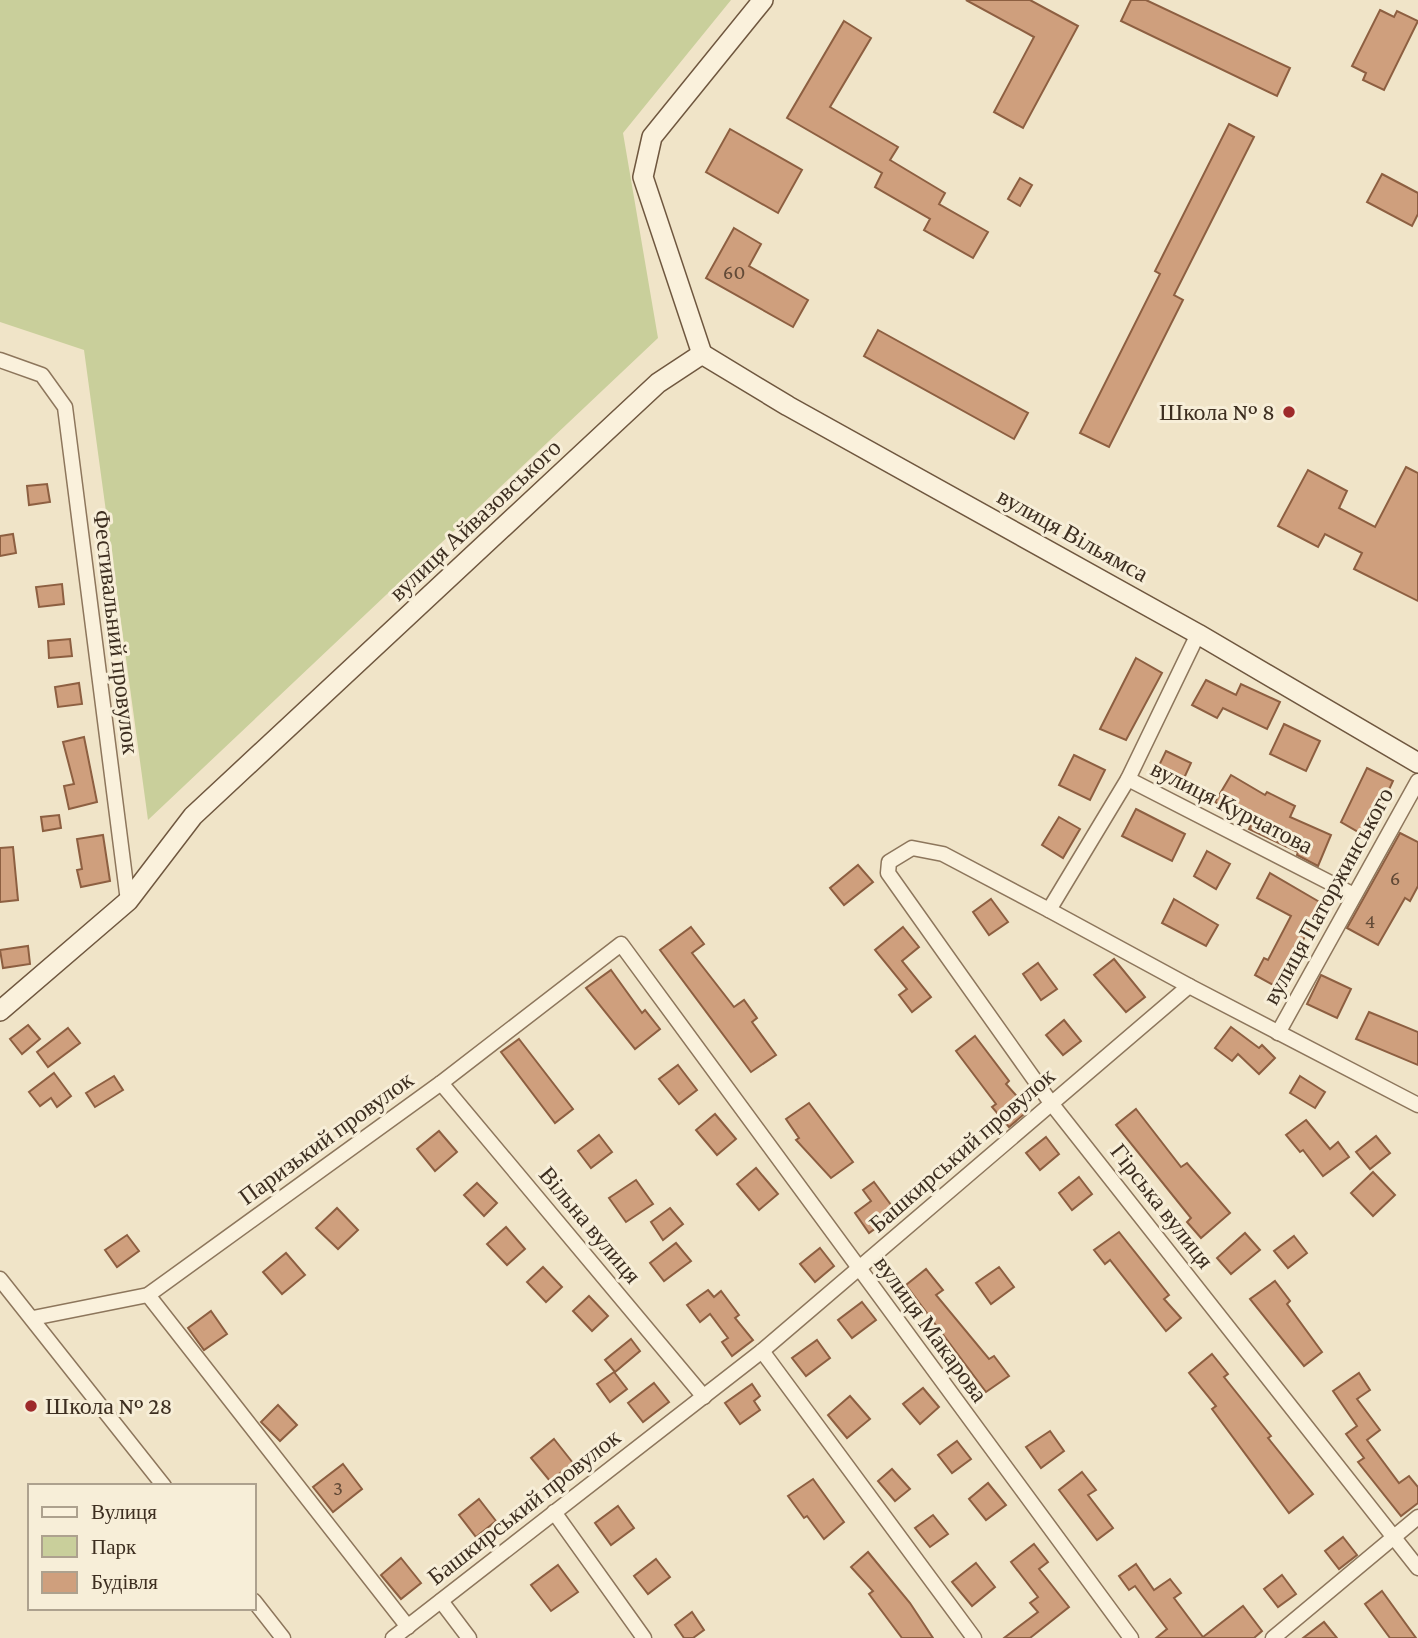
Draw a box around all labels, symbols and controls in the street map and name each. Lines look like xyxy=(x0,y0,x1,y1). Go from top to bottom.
house number: 60 xyxy=(723,260,745,284)
place label: Школа № 8 xyxy=(1159,398,1275,425)
marker: Школа № 8 xyxy=(1281,404,1297,420)
street label: вулиця Айвазовського xyxy=(383,433,566,606)
street label: вулиця Вільямса xyxy=(993,482,1154,587)
street label: Фестивальний провулок xyxy=(88,508,145,756)
street label: вулиця Курчатова xyxy=(1147,754,1318,859)
street label: вулиця Паторжинського xyxy=(1257,783,1398,1009)
house number: 6 xyxy=(1390,866,1400,890)
house number: 4 xyxy=(1365,909,1375,933)
street label: Башкирський провулок xyxy=(863,1062,1060,1237)
street label: Паризький провулок xyxy=(233,1065,418,1210)
street label: Гірська вулиця xyxy=(1105,1138,1219,1273)
street label: Вільна вулиця xyxy=(534,1161,647,1288)
street label: вулиця Макарова xyxy=(869,1250,994,1407)
place label: Школа № 28 xyxy=(45,1392,173,1419)
marker: Школа № 28 xyxy=(23,1398,39,1414)
street label: Башкирський провулок xyxy=(422,1423,626,1590)
house number: 3 xyxy=(333,1476,343,1500)
legend xyxy=(28,1484,256,1610)
text: Вулиця xyxy=(91,1500,157,1524)
text: Парк xyxy=(91,1535,137,1559)
text: Будівля xyxy=(91,1570,158,1594)

